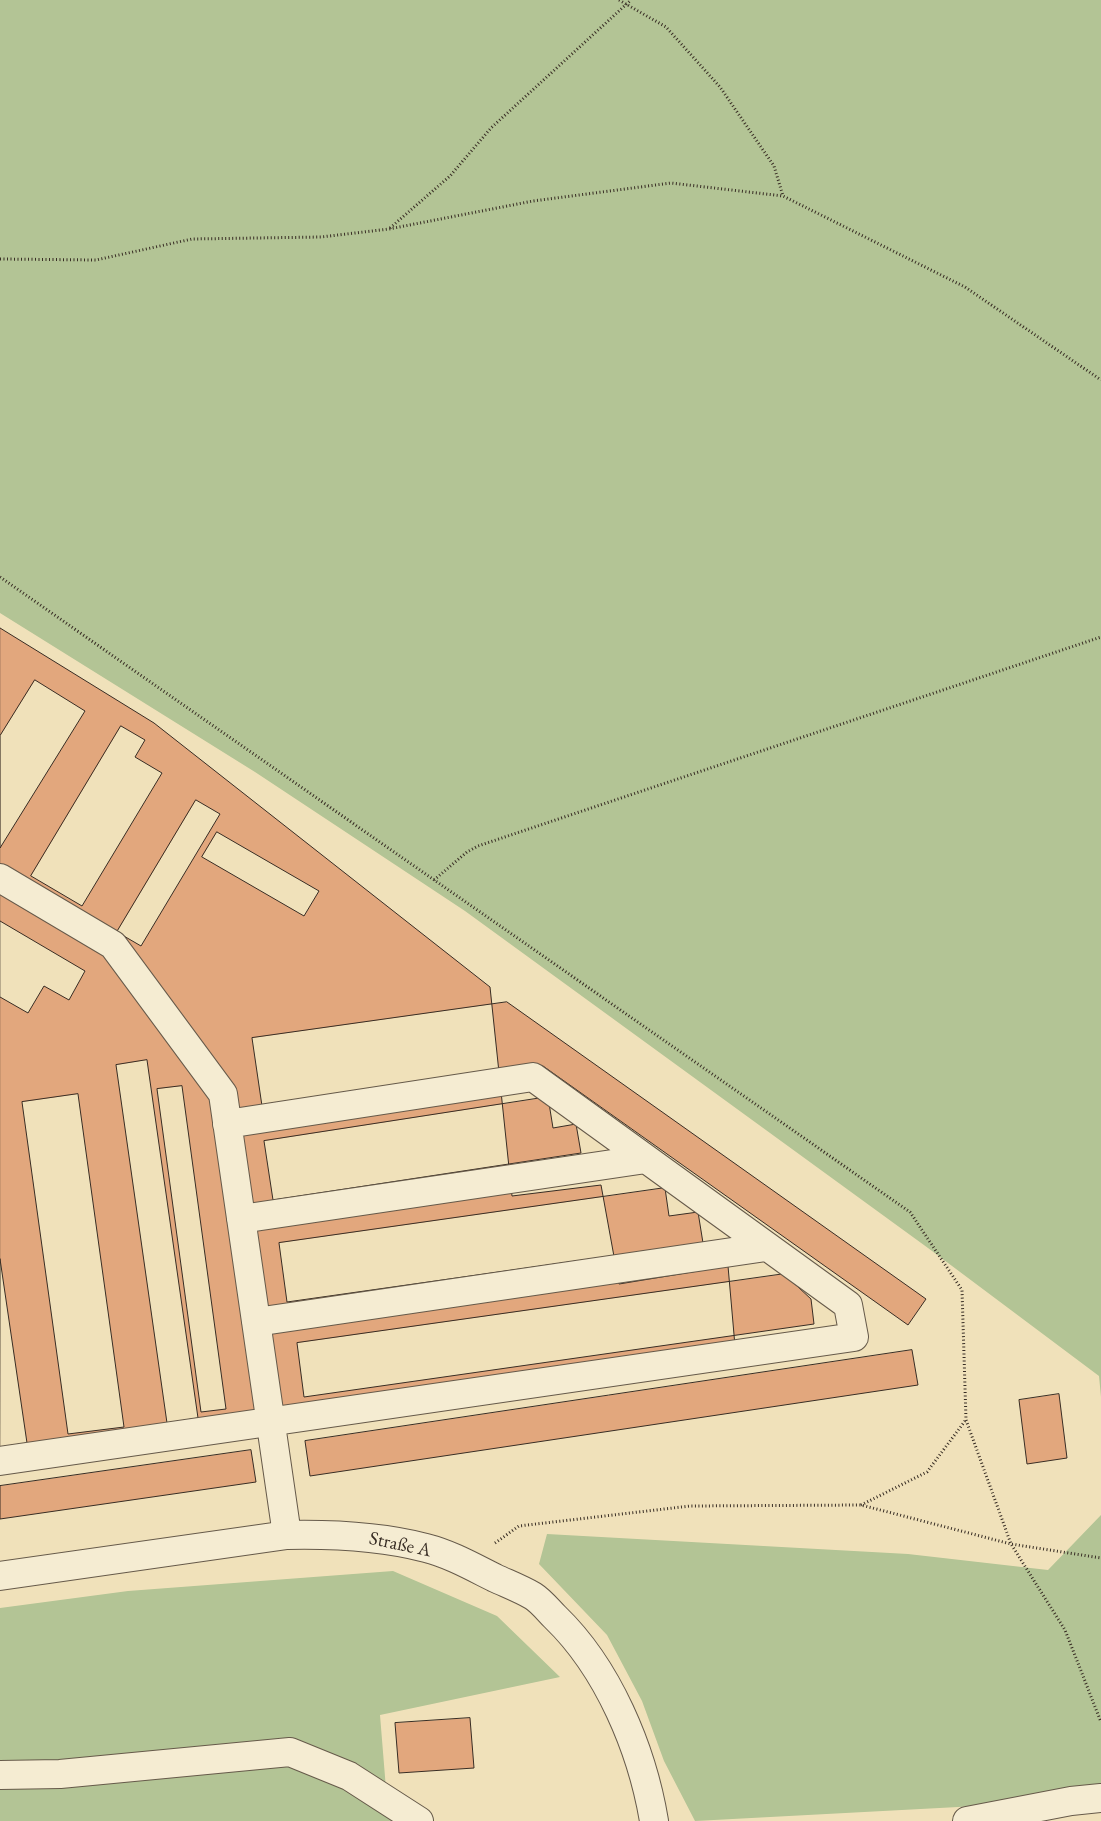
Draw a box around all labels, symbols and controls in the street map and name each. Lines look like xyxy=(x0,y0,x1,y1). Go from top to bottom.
street label: Straße A xyxy=(367,1527,433,1563)

